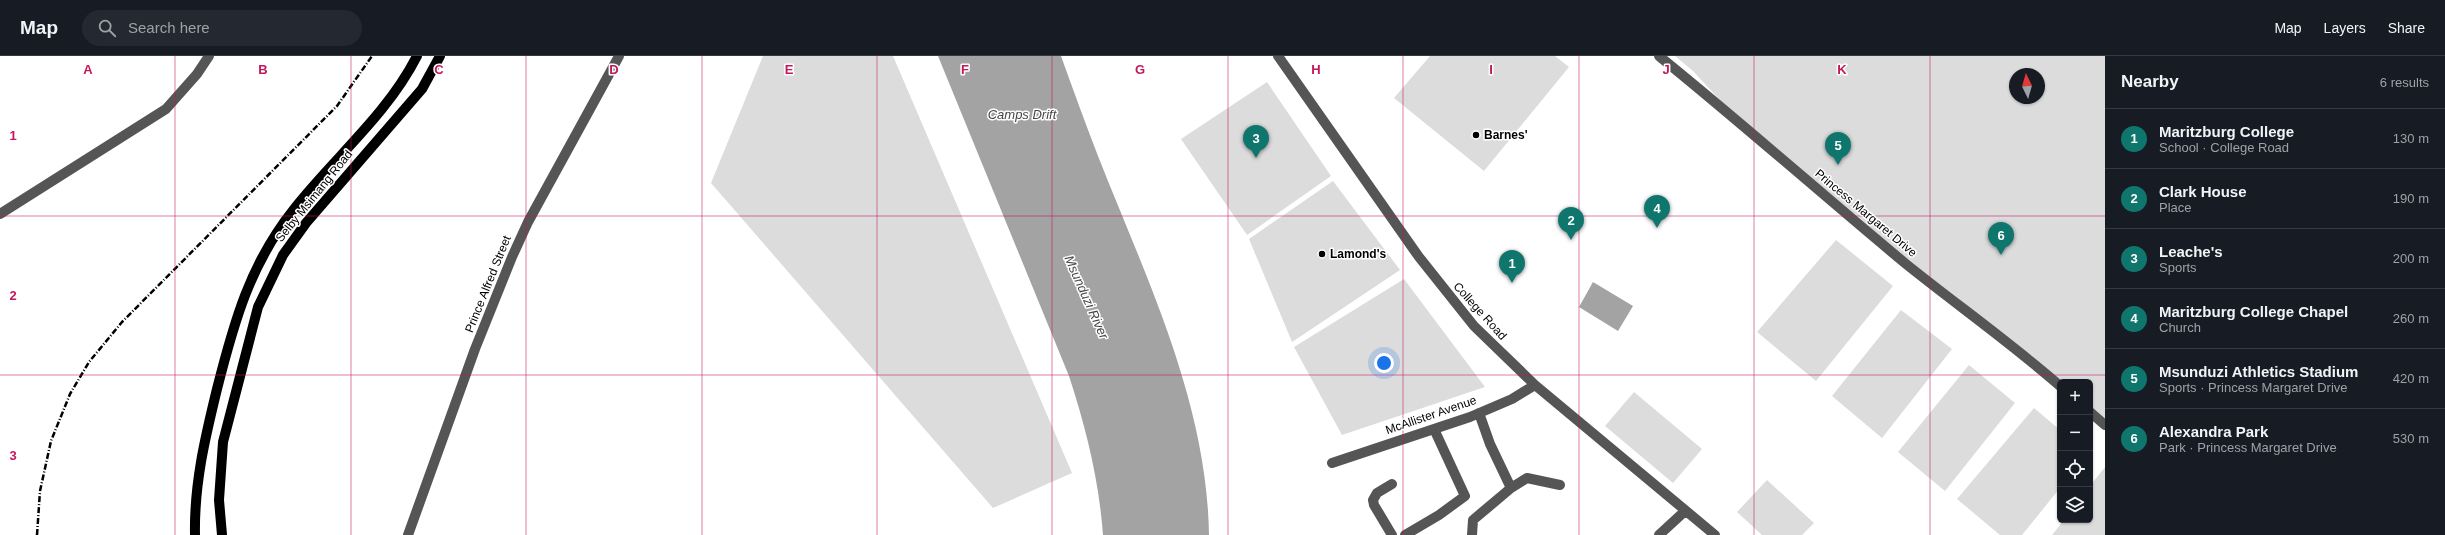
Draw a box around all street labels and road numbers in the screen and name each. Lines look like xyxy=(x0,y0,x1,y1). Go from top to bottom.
street label: Selby Msimang Road xyxy=(273,147,355,245)
street label: Princess Margaret Drive xyxy=(1812,166,1920,260)
street label: Prince Alfred Street xyxy=(462,233,514,335)
street label: College Road xyxy=(1450,279,1510,343)
street label: McAllister Avenue xyxy=(1384,393,1479,437)

